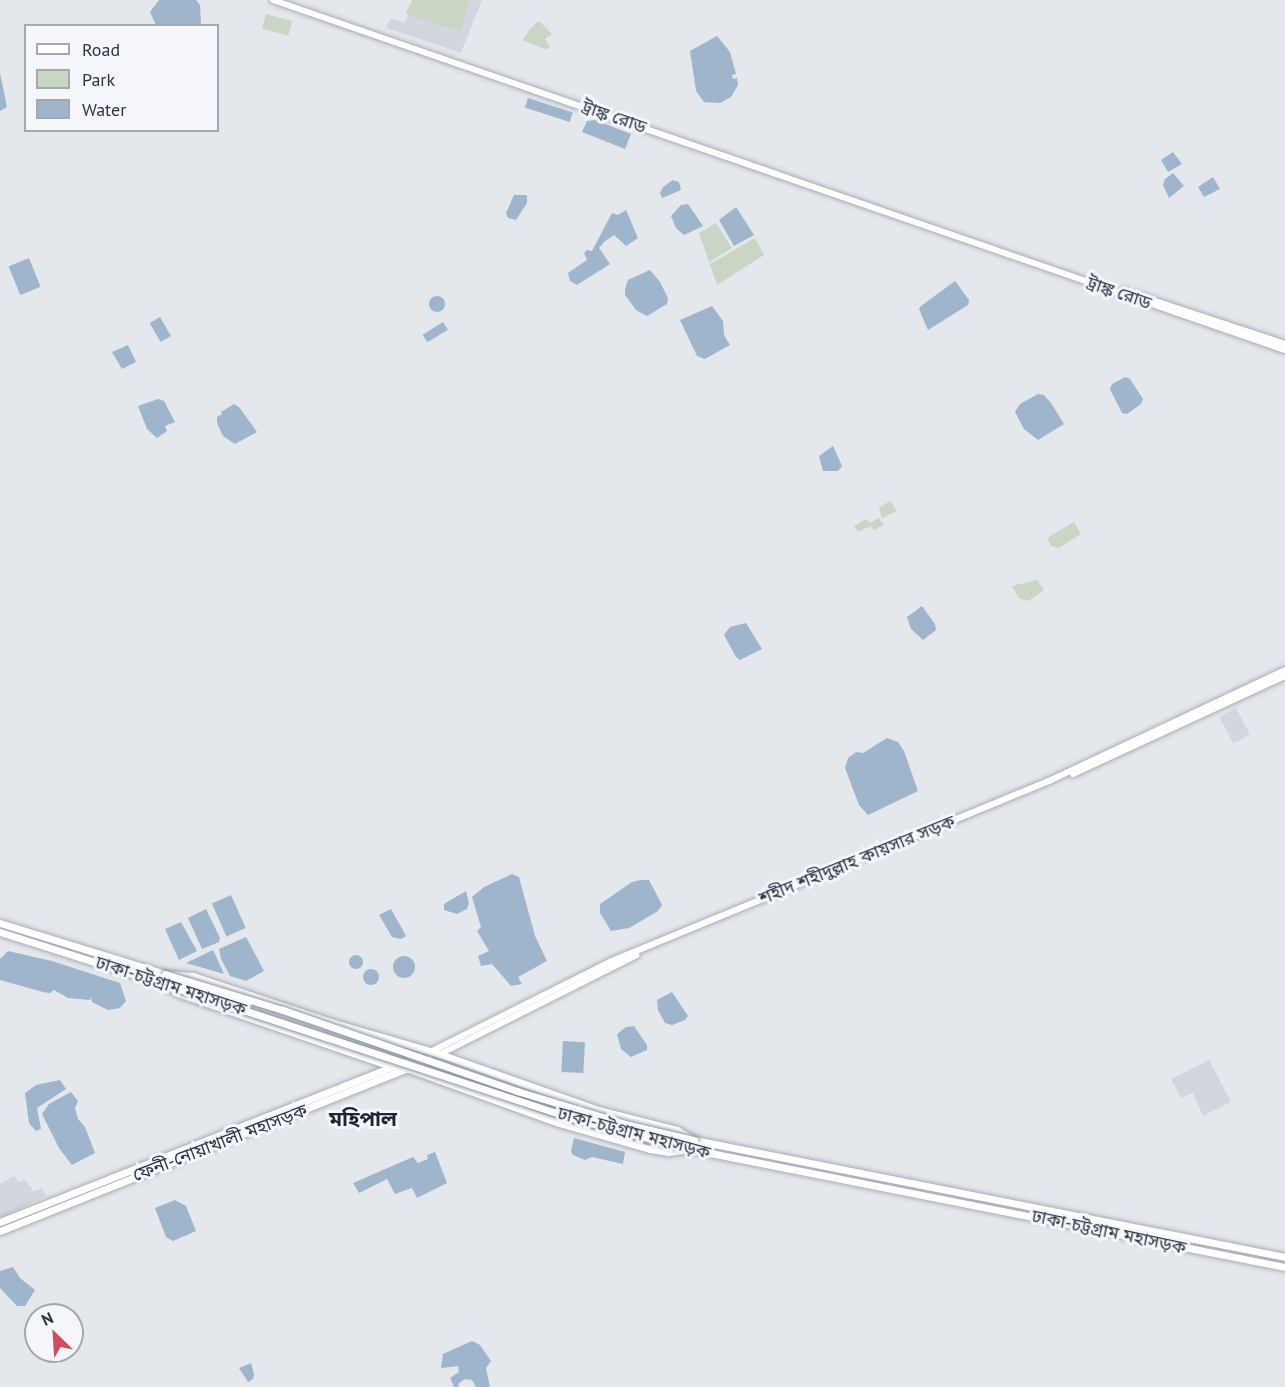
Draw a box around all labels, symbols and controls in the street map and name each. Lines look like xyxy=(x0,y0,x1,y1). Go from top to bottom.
legend xyxy=(24,24,219,132)
text: Road xyxy=(82,38,120,61)
text: Park xyxy=(82,68,115,91)
street label: ট্রাঙ্ক রোড xyxy=(579,96,649,138)
text: Water xyxy=(82,98,126,121)
street label: ট্রাঙ্ক রোড xyxy=(1084,272,1154,314)
street label: শহীদ শহীদুল্লাহ কায়সার সড়ক xyxy=(756,811,958,909)
street label: ঢাকা-চট্টগ্রাম মহাসড়ক xyxy=(93,951,249,1021)
street label: ফেনী-নোয়াখালী মহাসড়ক xyxy=(130,1100,310,1186)
street label: ঢাকা-চট্টগ্রাম মহাসড়ক xyxy=(555,1102,713,1164)
district label: মহিপাল xyxy=(329,1106,397,1132)
street label: ঢাকা-চট্টগ্রাম মহাসড়ক xyxy=(1030,1205,1188,1259)
north arrow xyxy=(24,1303,84,1363)
text: N xyxy=(38,1307,56,1330)

